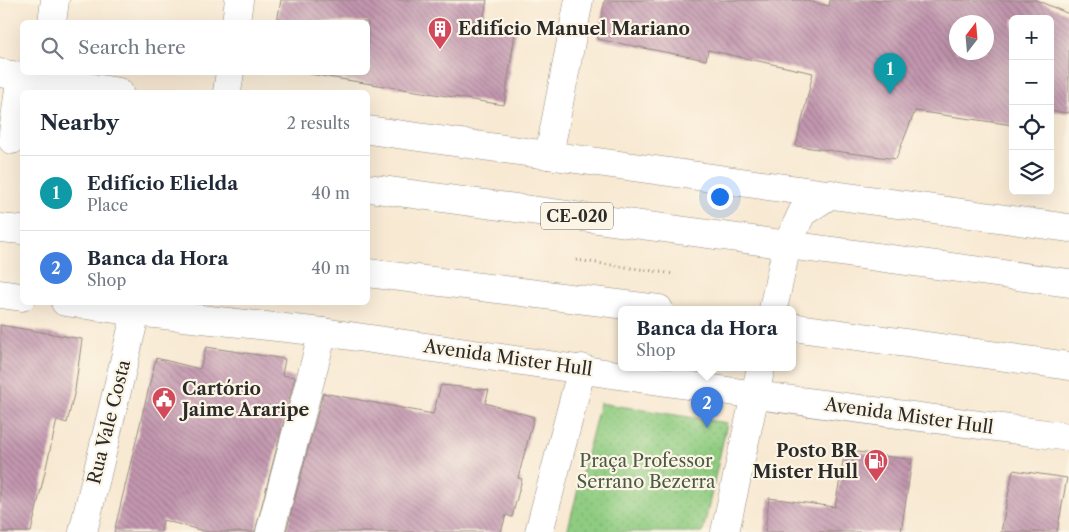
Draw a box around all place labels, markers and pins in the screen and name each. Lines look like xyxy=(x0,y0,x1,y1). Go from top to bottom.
building icon: Edifício Manuel Mariano xyxy=(427,16,453,50)
place label: Edifício Manuel Mariano xyxy=(458,18,690,40)
pin: 1 xyxy=(874,53,906,94)
place label: Cartório Jaime Araripe xyxy=(179,378,309,421)
public building icon: Cartório Jaime Araripe xyxy=(151,386,177,420)
pin: 2 xyxy=(691,387,723,428)
place label: Posto BR Mister Hull xyxy=(752,440,859,483)
fuel station icon: Posto BR Mister Hull xyxy=(863,448,889,482)

